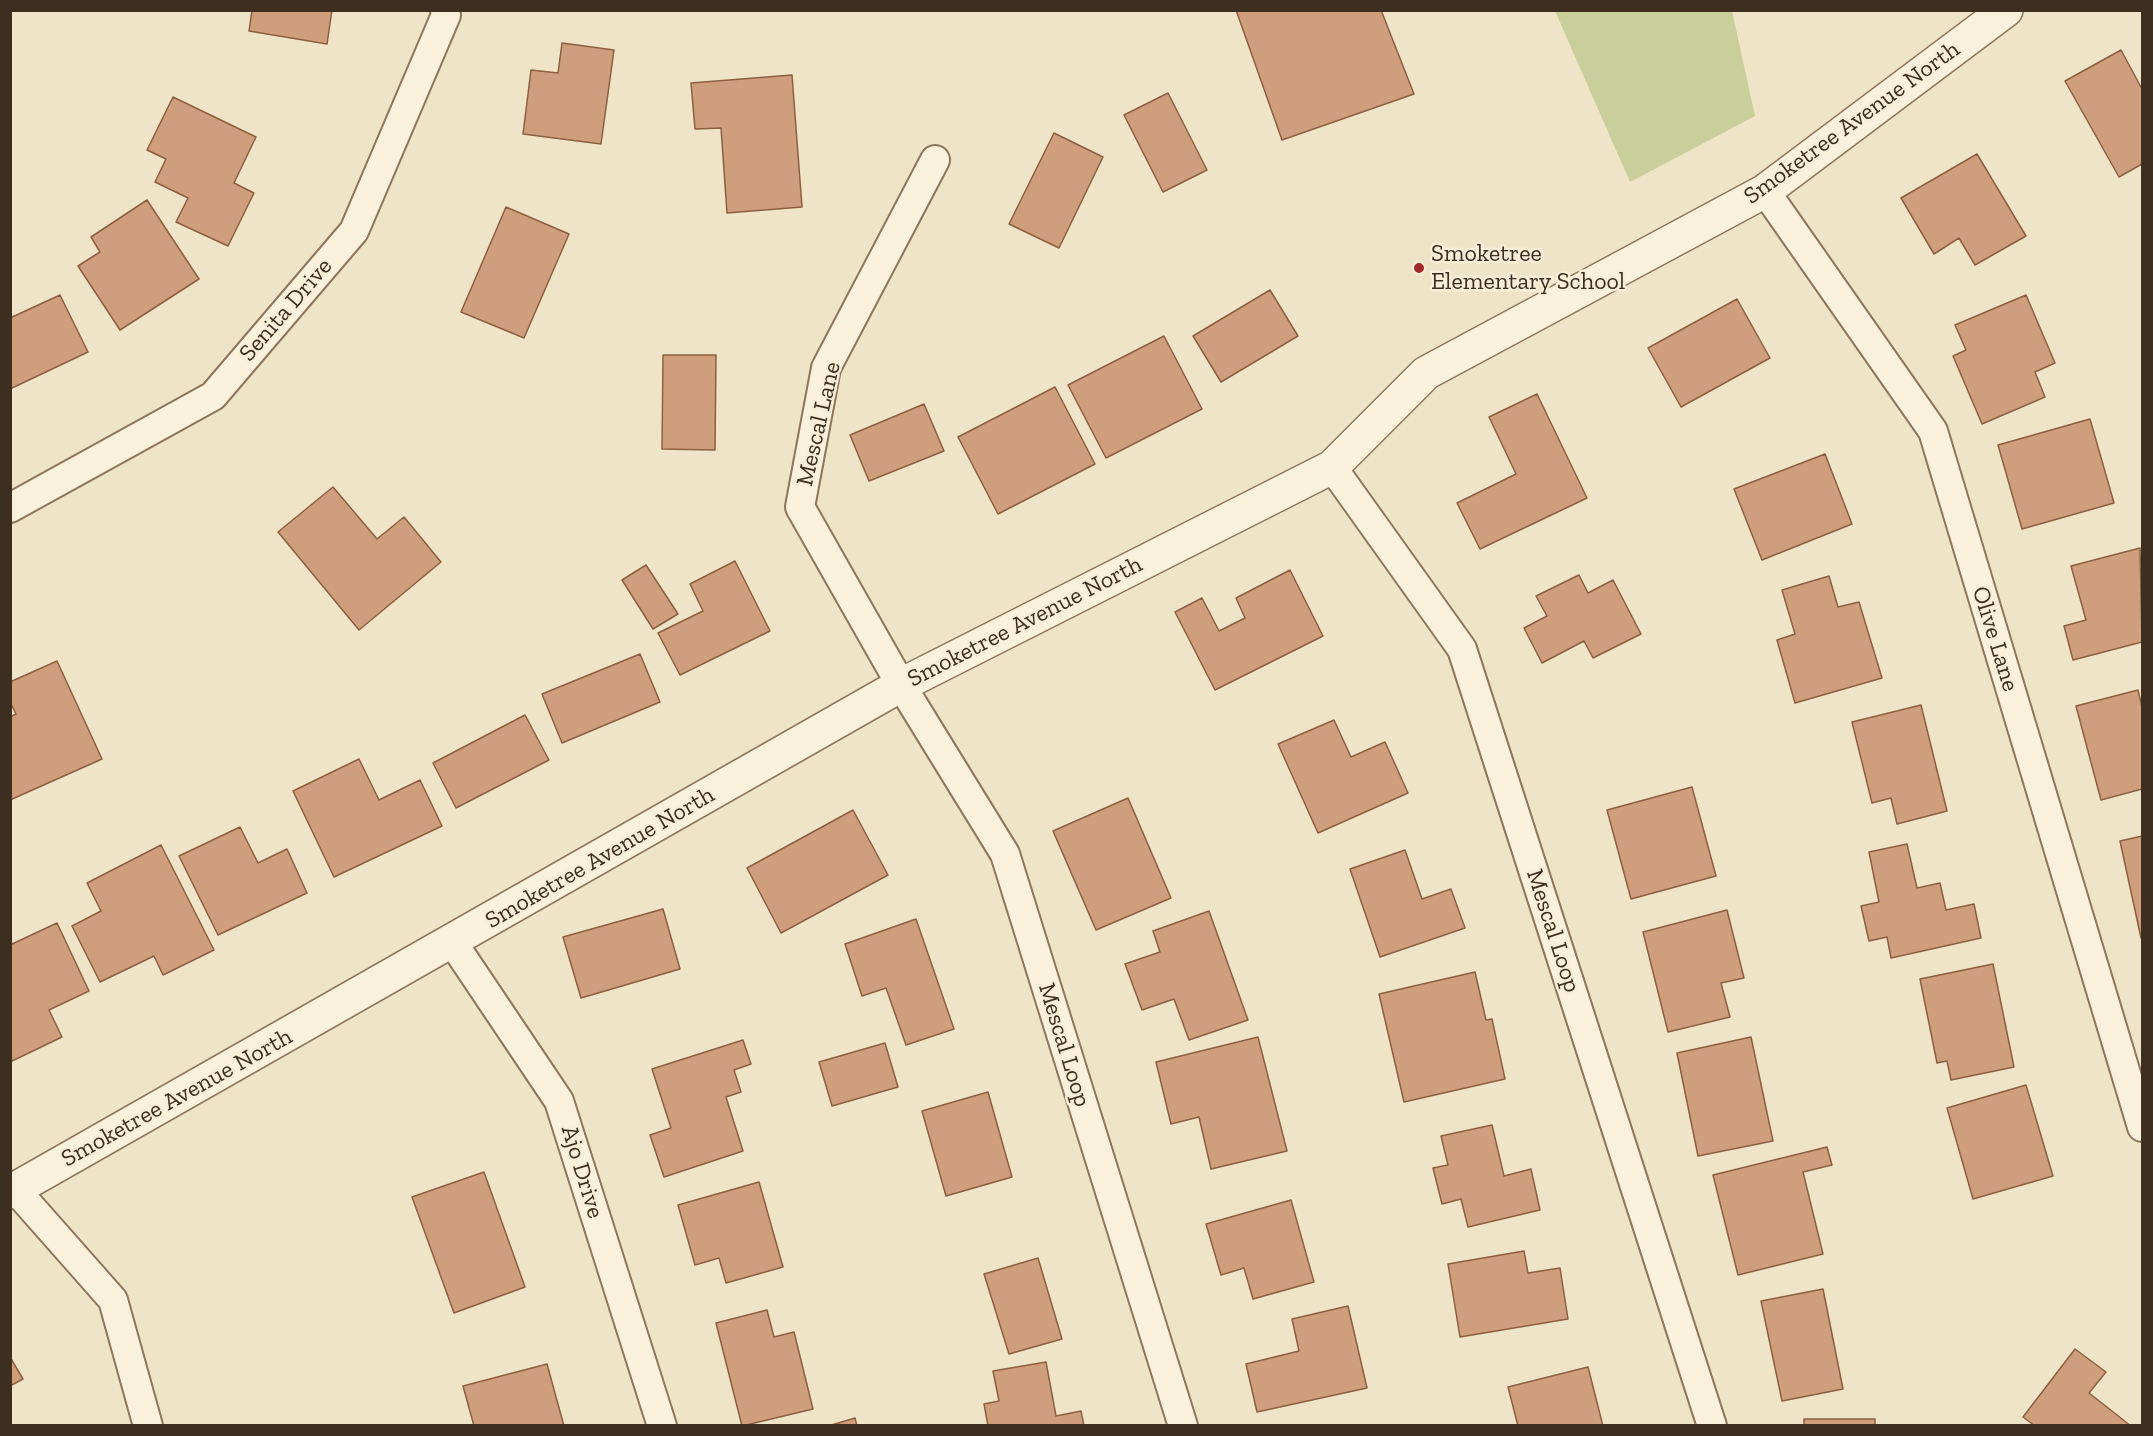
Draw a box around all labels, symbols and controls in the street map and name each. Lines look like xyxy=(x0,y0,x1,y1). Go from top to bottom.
street label: Smoketree Avenue North xyxy=(1739,35,1965,211)
place label: Smoketree Elementary School xyxy=(1431,240,1625,296)
street label: Senita Drive xyxy=(233,253,339,367)
marker: Smoketree Elementary School xyxy=(1412,261,1426,275)
street label: Mescal Lane xyxy=(791,359,847,489)
street label: Smoketree Avenue North xyxy=(903,550,1147,694)
street label: Olive Lane xyxy=(1965,583,2025,695)
street label: Smoketree Avenue North xyxy=(480,781,720,935)
street label: Mescal Loop xyxy=(1520,866,1586,996)
street label: Mescal Loop xyxy=(1032,980,1096,1110)
street label: Smoketree Avenue North xyxy=(57,1022,297,1174)
street label: Ajo Drive xyxy=(554,1122,610,1222)

